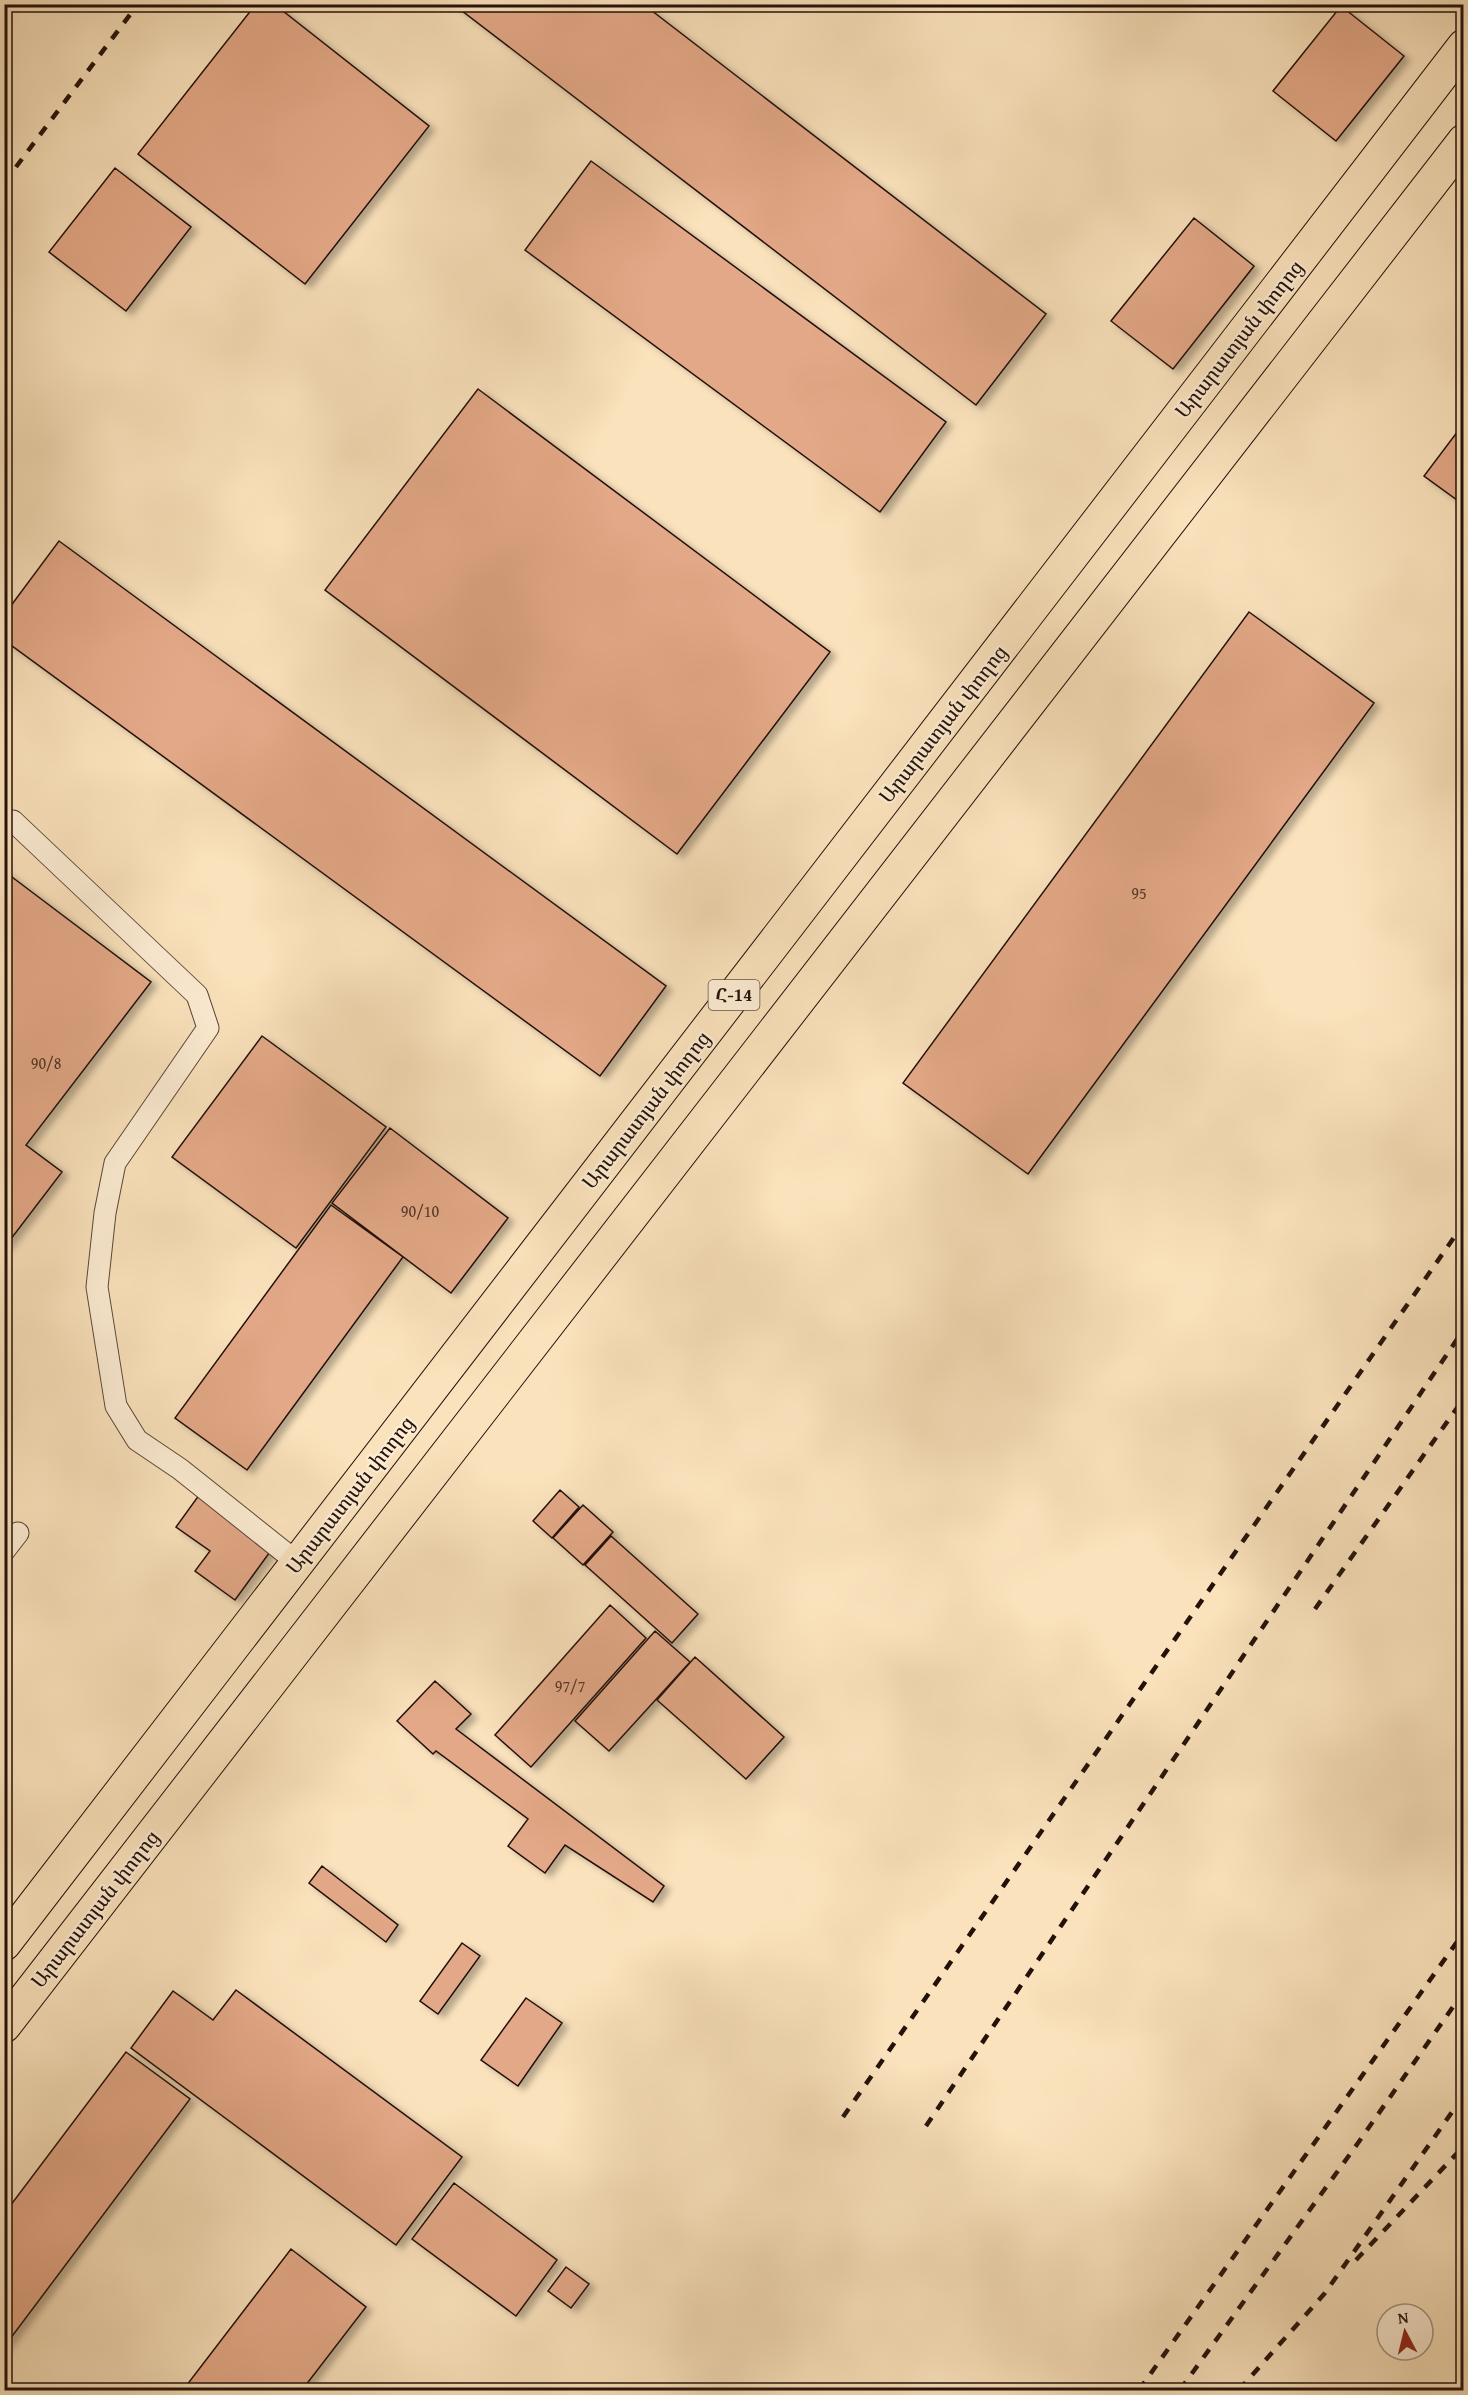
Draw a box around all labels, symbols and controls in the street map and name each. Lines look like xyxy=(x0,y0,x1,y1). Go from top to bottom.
street label: Արարատյան փողոց xyxy=(1168,253,1310,424)
street label: Արարատյան փողոց xyxy=(872,638,1014,809)
house number: 95 xyxy=(1131,881,1147,905)
road number: Հ-14 xyxy=(708,980,760,1010)
street label: Արարատյան փողոց xyxy=(575,1024,717,1195)
house number: 90/8 xyxy=(31,1051,62,1075)
house number: 90/10 xyxy=(401,1199,439,1223)
street label: Արարատյան փողոց xyxy=(279,1409,421,1580)
house number: 97/7 xyxy=(555,1674,586,1698)
street label: Արարատյան փողոց xyxy=(24,1823,166,1994)
north arrow xyxy=(1375,2302,1435,2362)
text: N xyxy=(1396,2305,1410,2330)

